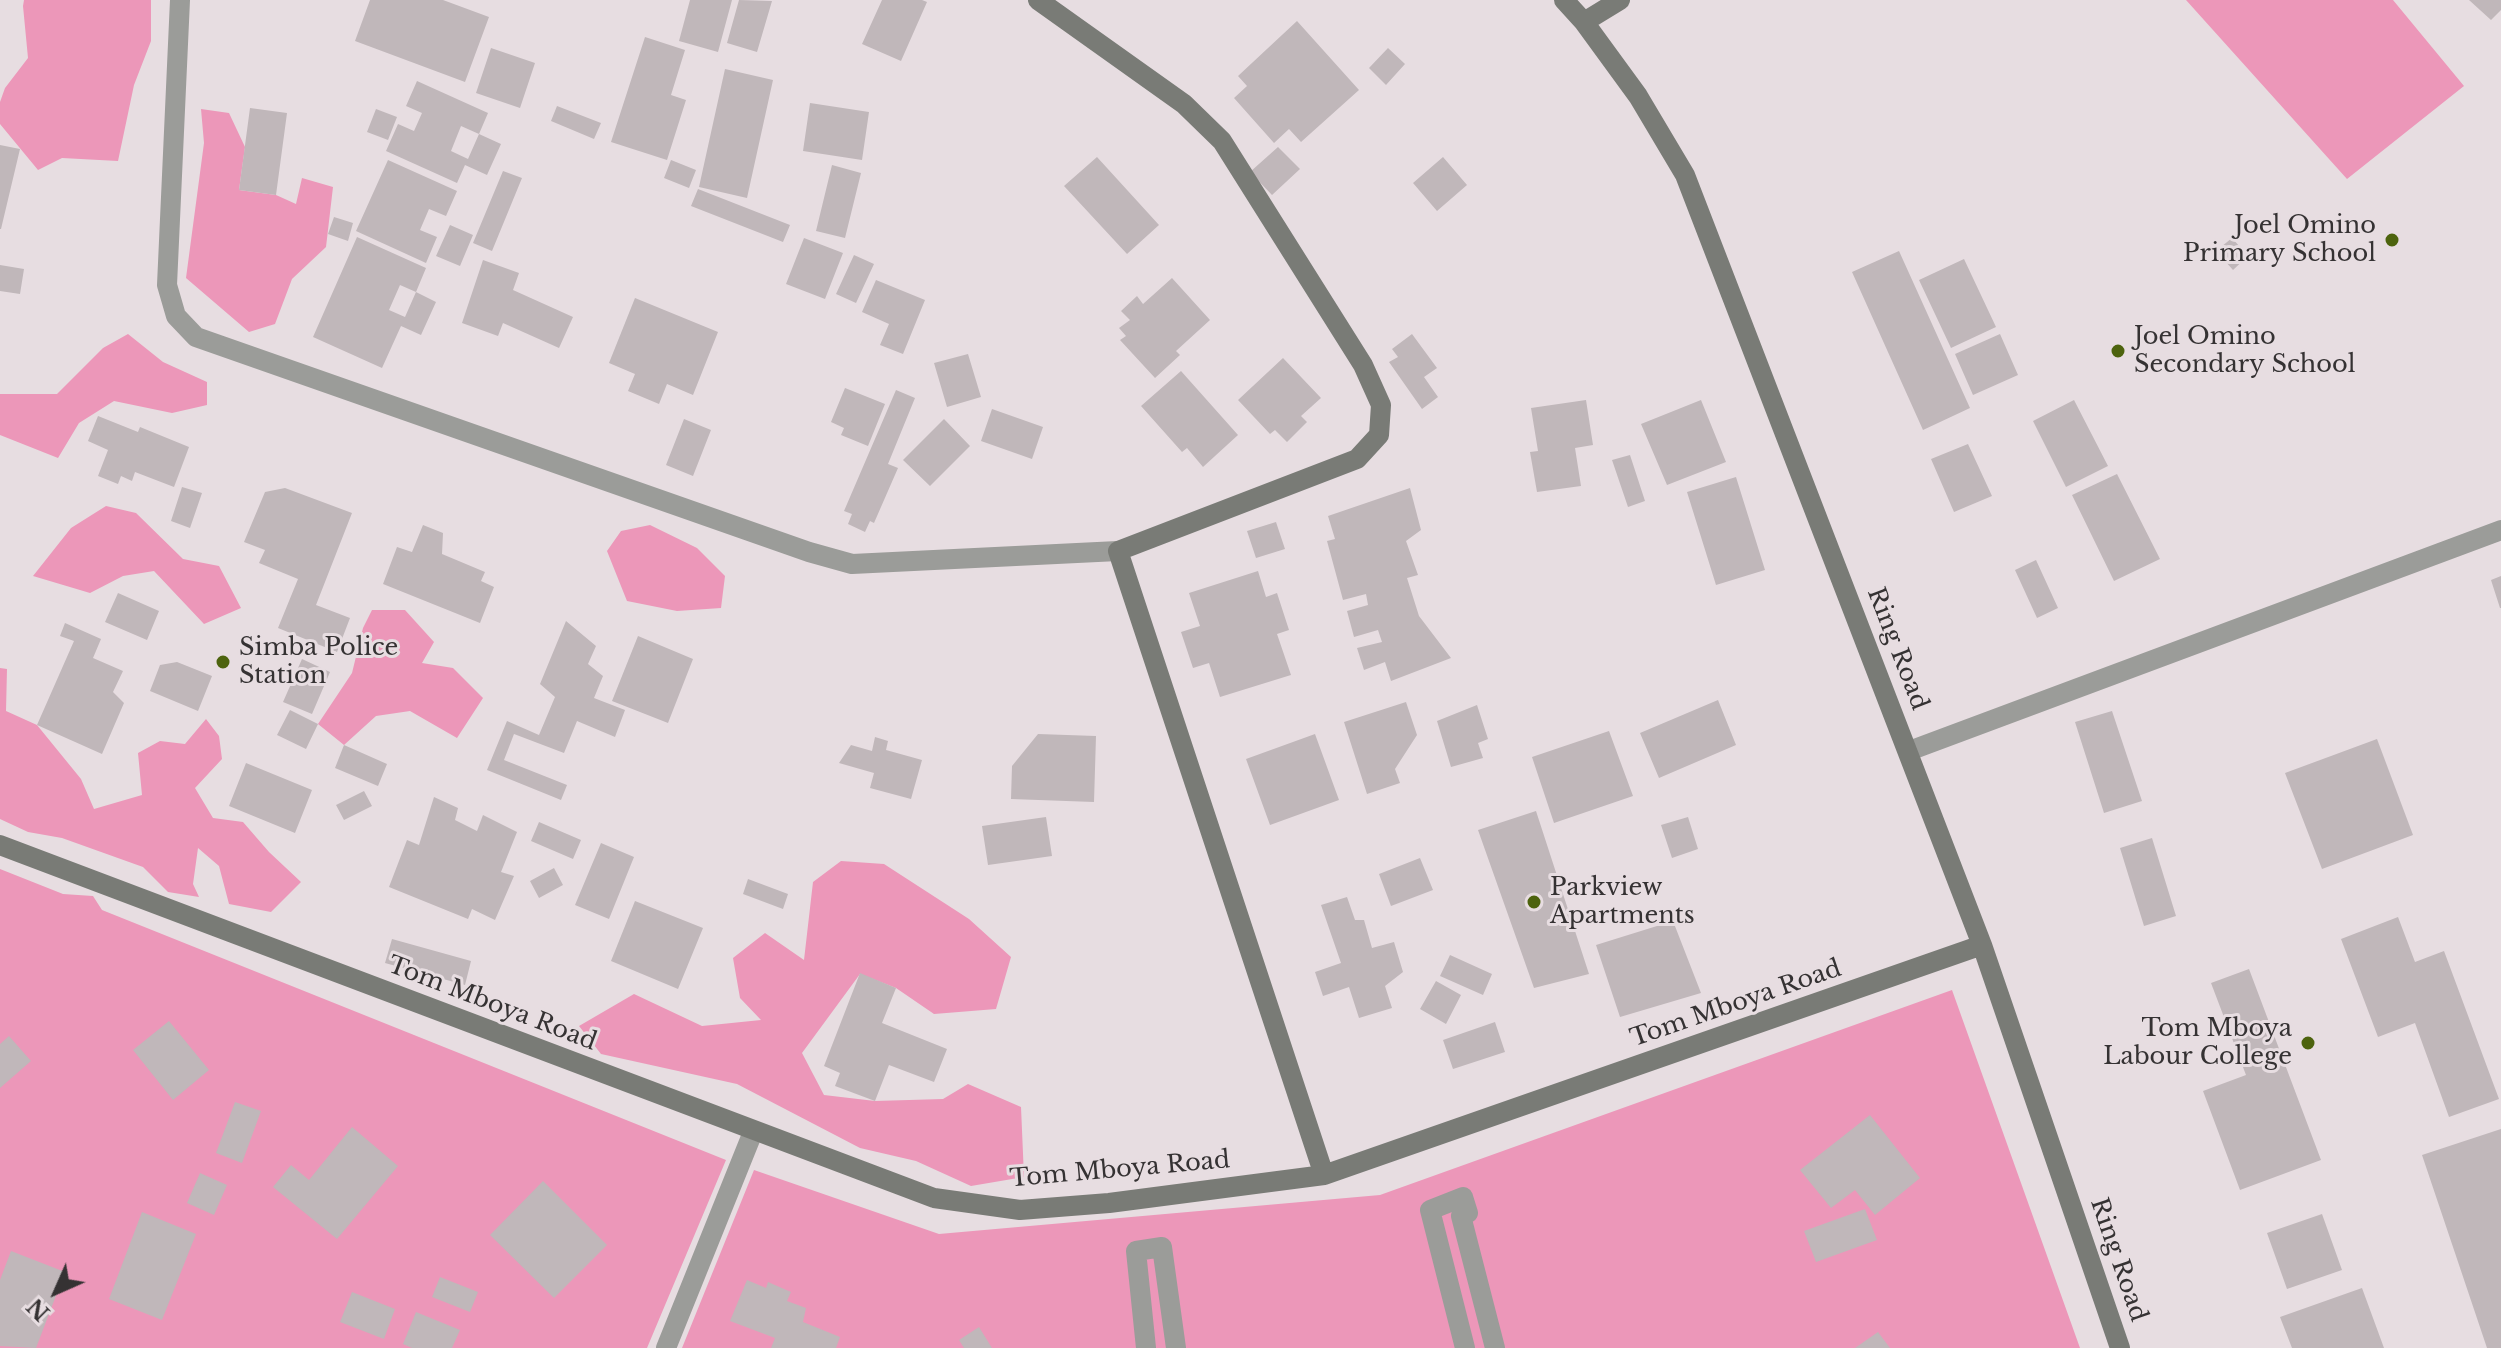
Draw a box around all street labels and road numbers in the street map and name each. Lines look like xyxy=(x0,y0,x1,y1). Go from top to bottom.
street label: Ring Road xyxy=(1860,584,1934,714)
street label: Tom Mboya Road xyxy=(384,951,600,1057)
street label: Tom Mboya Road xyxy=(1627,954,1845,1054)
street label: Tom Mboya Road xyxy=(1009,1146,1231,1194)
street label: Ring Road xyxy=(2083,1194,2153,1326)

